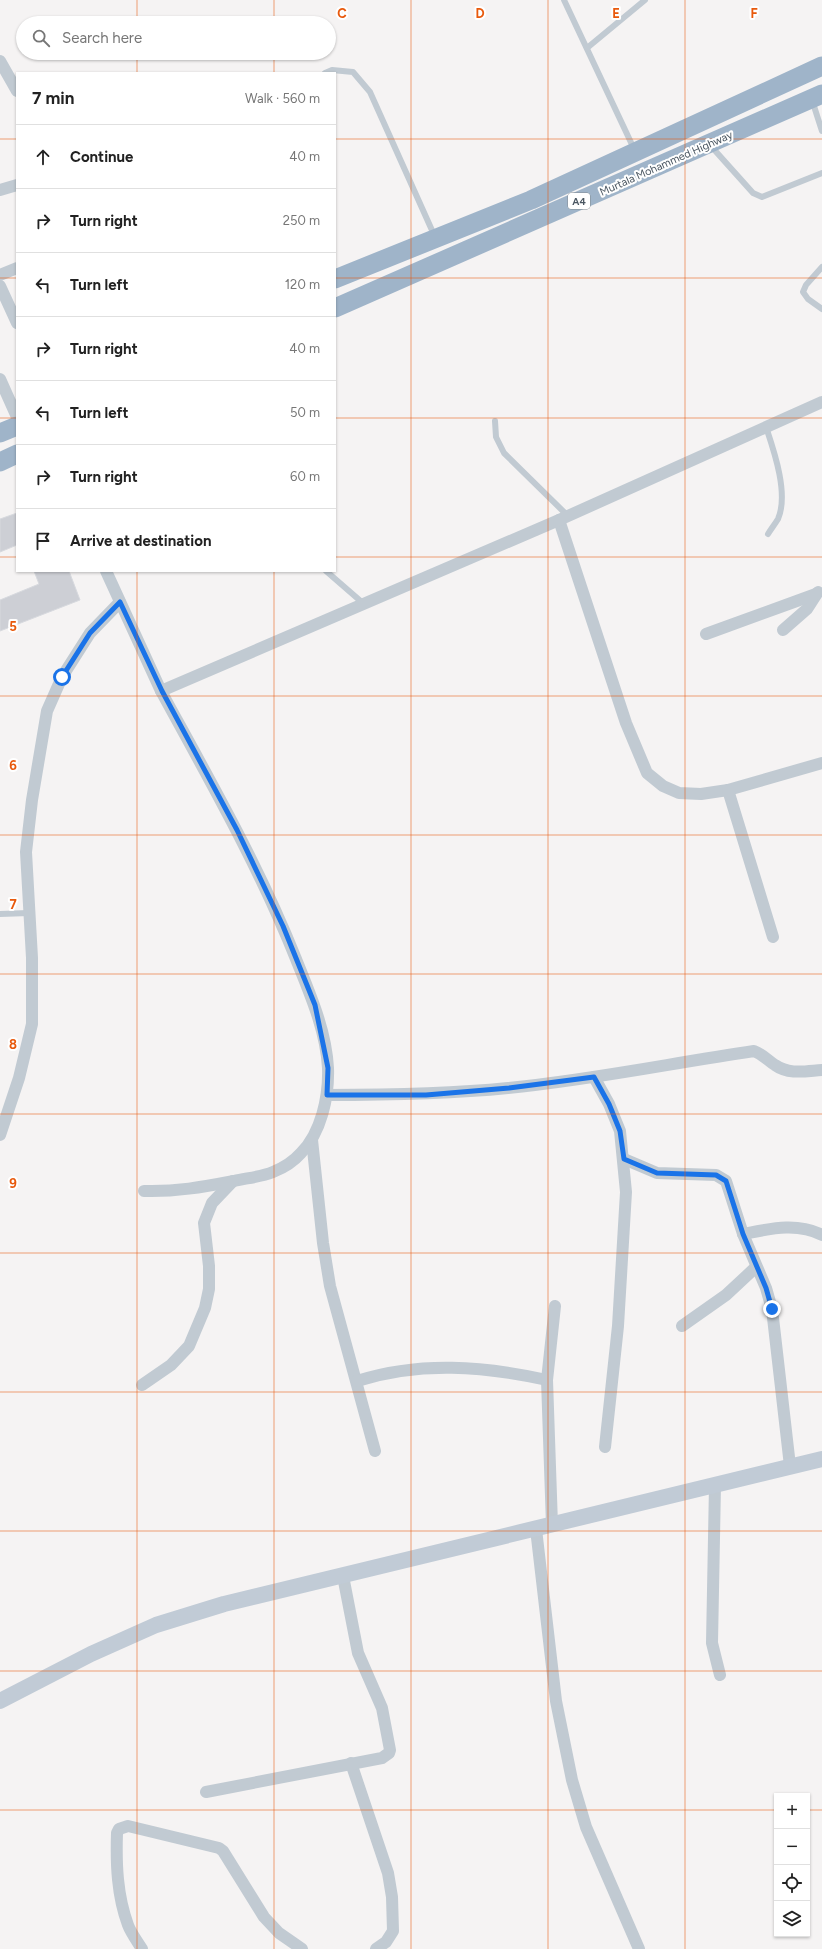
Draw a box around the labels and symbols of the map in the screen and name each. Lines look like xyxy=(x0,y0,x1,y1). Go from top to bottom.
text: C xyxy=(337,6,347,21)
text: D xyxy=(475,6,485,21)
text: E xyxy=(612,6,620,21)
text: F xyxy=(750,6,758,21)
street label: Murtala Mohammed Highway xyxy=(598,128,735,199)
road number: A4 xyxy=(568,193,590,209)
text: 5 xyxy=(9,619,17,634)
route start xyxy=(53,668,71,686)
text: 6 xyxy=(9,758,17,773)
text: 7 xyxy=(9,897,17,912)
text: 8 xyxy=(9,1037,17,1052)
text: 9 xyxy=(9,1176,17,1191)
route end xyxy=(763,1300,781,1318)

